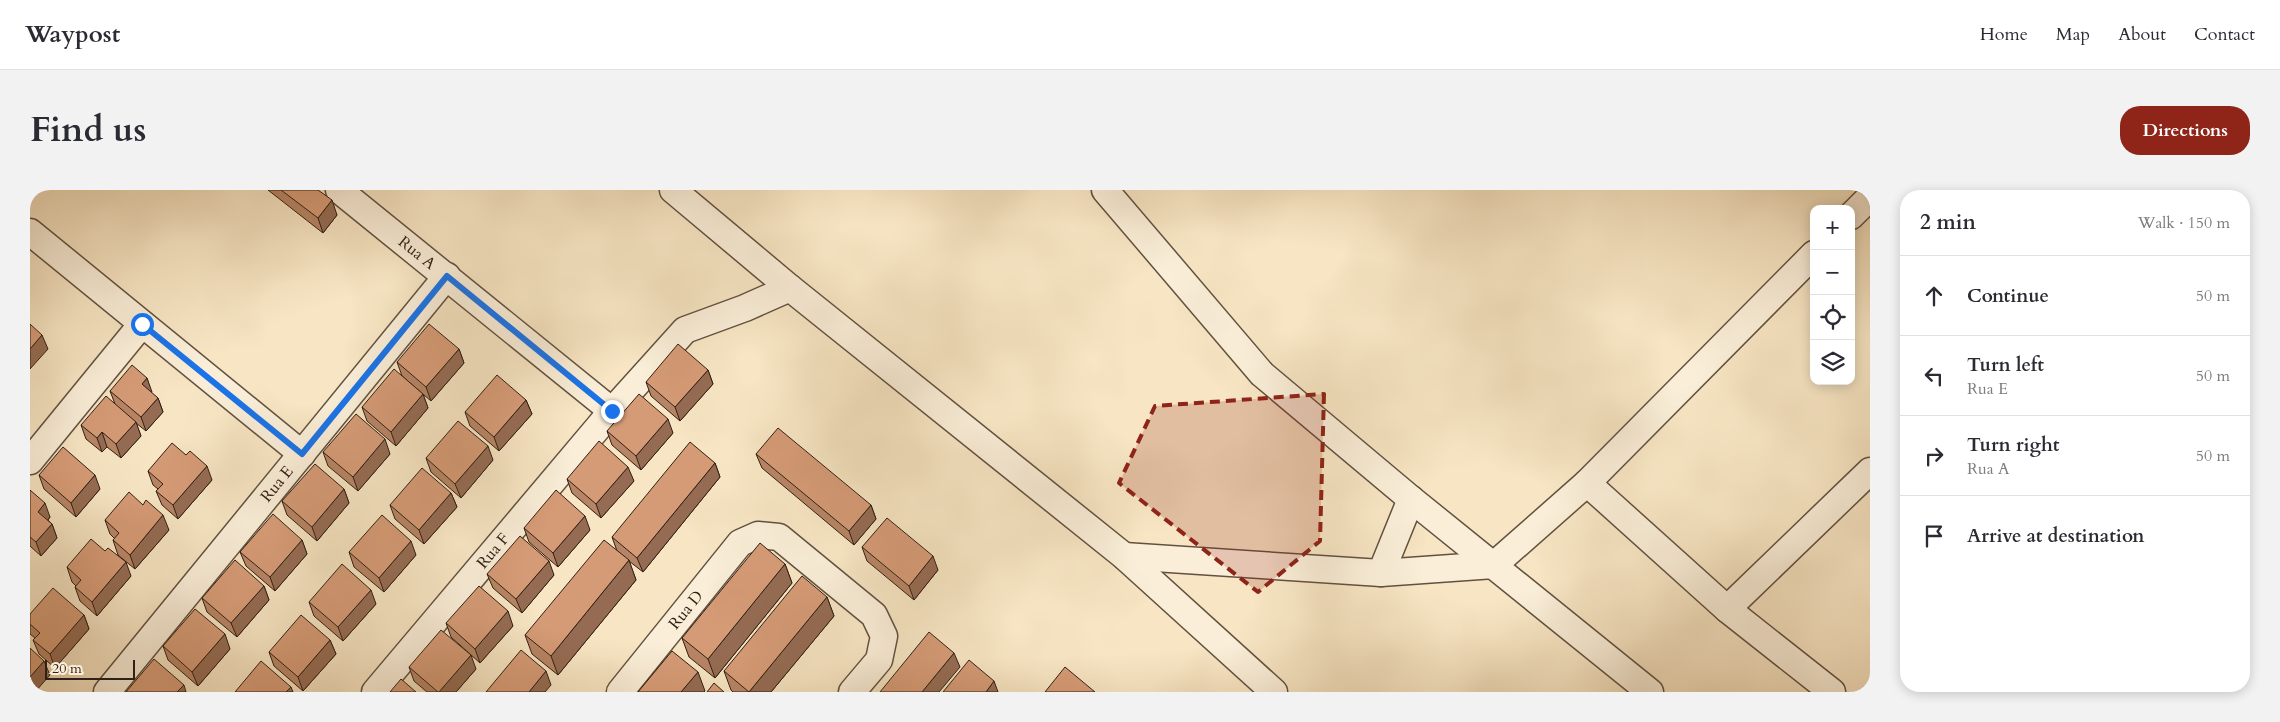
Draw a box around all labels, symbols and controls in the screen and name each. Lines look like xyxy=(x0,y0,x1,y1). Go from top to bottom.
text: Waypost xyxy=(25,18,120,51)
text: Home xyxy=(1980,22,2028,47)
text: Map xyxy=(2056,22,2090,47)
text: About xyxy=(2118,22,2166,47)
text: Contact xyxy=(2194,22,2255,47)
text: Find us xyxy=(30,106,146,154)
button: Directions xyxy=(2120,106,2250,155)
map controls xyxy=(1810,205,1855,385)
button: + xyxy=(1810,205,1855,250)
text: 2 min xyxy=(1920,208,1976,237)
text: Walk · 150 m xyxy=(2138,212,2230,234)
street label: Rua A xyxy=(394,231,441,275)
button: − xyxy=(1810,250,1855,295)
icon: ahead xyxy=(1920,282,1948,310)
text: Continue xyxy=(1967,283,2049,309)
text: 50 m xyxy=(2196,285,2230,307)
button: locate xyxy=(1810,295,1855,340)
route start xyxy=(131,313,154,336)
button: layers xyxy=(1810,340,1855,385)
text: Turn left xyxy=(1967,352,2044,378)
icon: left xyxy=(1920,362,1948,390)
text: 50 m xyxy=(2196,365,2230,387)
text: Rua E xyxy=(1967,378,2008,400)
route end xyxy=(601,400,624,423)
text: Turn right xyxy=(1967,432,2059,458)
icon: right xyxy=(1920,442,1948,470)
text: 50 m xyxy=(2196,445,2230,467)
text: Rua A xyxy=(1967,458,2009,480)
street label: Rua E xyxy=(256,461,299,507)
icon: arrive xyxy=(1920,522,1948,550)
text: Arrive at destination xyxy=(1967,523,2144,549)
street label: Rua F xyxy=(472,529,514,573)
street label: Rua D xyxy=(664,586,708,634)
scale bar xyxy=(45,657,135,680)
text: 20 m xyxy=(52,659,82,678)

